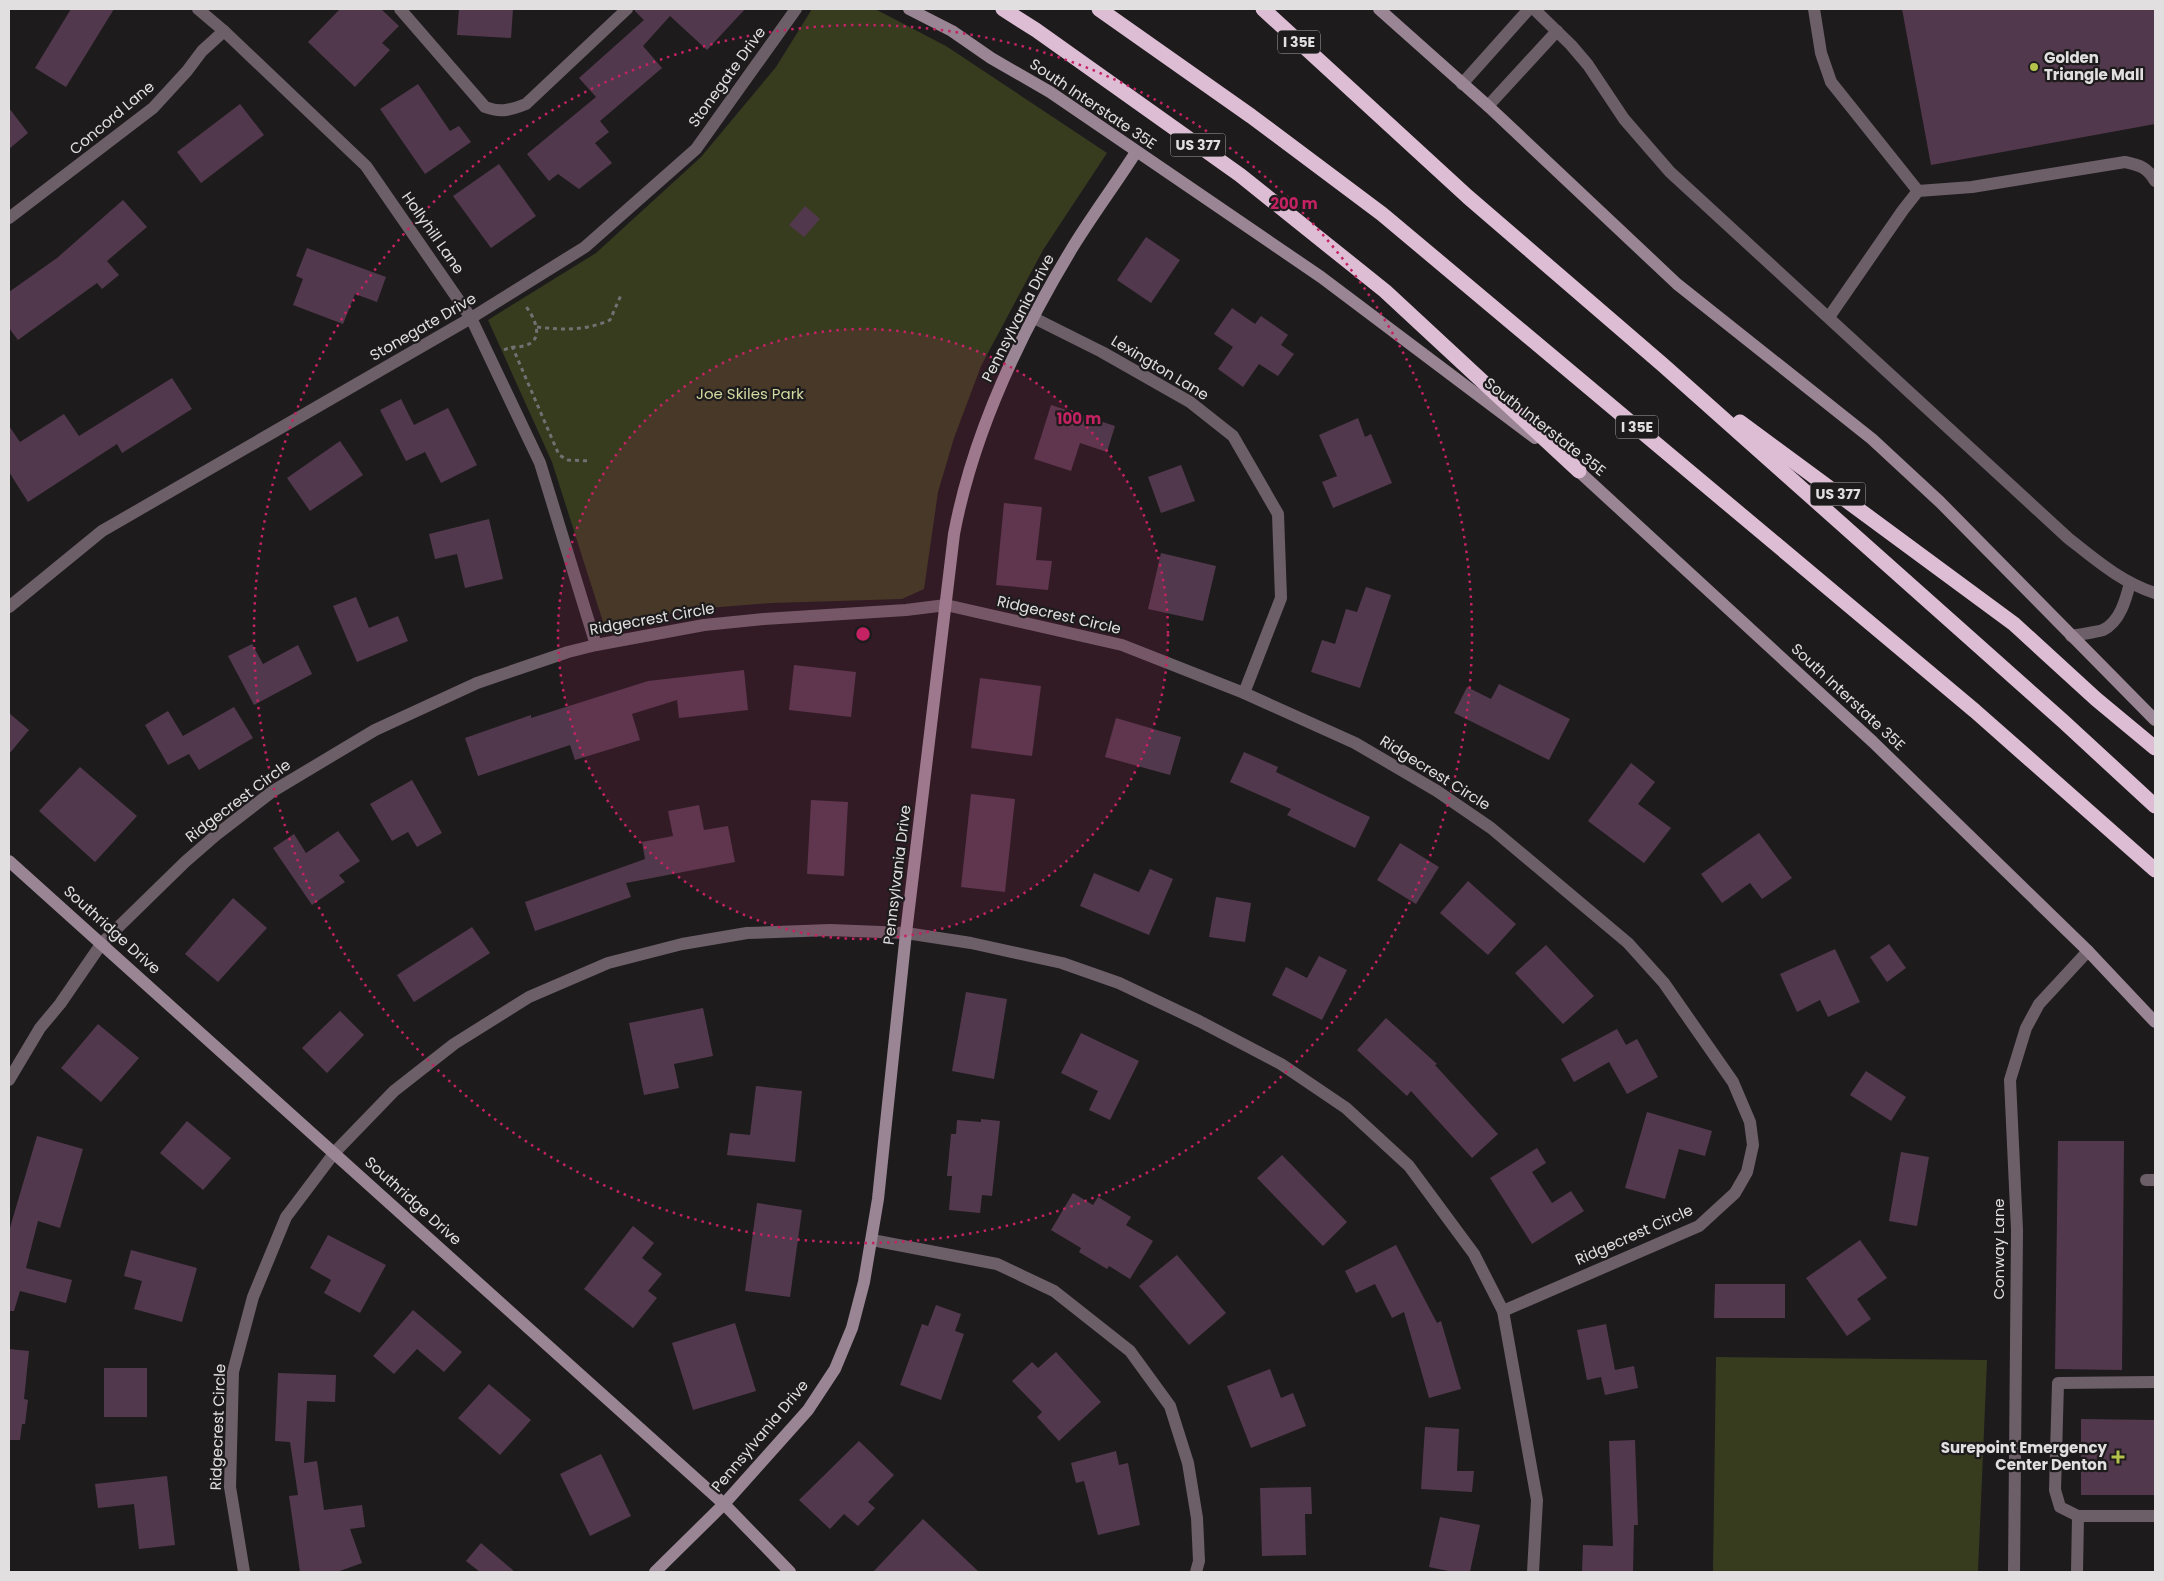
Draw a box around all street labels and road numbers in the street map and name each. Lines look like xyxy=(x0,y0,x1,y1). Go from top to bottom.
street label: Stonegate Drive xyxy=(683,22,770,131)
road number: I 35E xyxy=(1278,31,1320,54)
street label: South Interstate 35E xyxy=(1026,53,1161,154)
street label: Concord Lane xyxy=(65,76,159,159)
road number: US 377 xyxy=(1170,134,1226,156)
street label: Hollyhill Lane xyxy=(397,187,470,278)
street label: Pennsylvania Drive xyxy=(976,250,1059,385)
street label: Stonegate Drive xyxy=(366,288,480,366)
street label: Lexington Lane xyxy=(1107,330,1213,405)
street label: South Interstate 35E xyxy=(1480,373,1610,481)
road number: I 35E xyxy=(1616,416,1658,438)
road number: US 377 xyxy=(1810,482,1866,506)
street label: Ridgecrest Circle xyxy=(995,590,1123,639)
street label: Ridgecrest Circle xyxy=(588,597,716,640)
street label: South Interstate 35E xyxy=(1787,638,1910,755)
street label: Ridgecrest Circle xyxy=(1376,730,1495,815)
street label: Ridgecrest Circle xyxy=(181,754,295,847)
street label: Pennsylvania Drive xyxy=(878,804,916,946)
street label: Southridge Drive xyxy=(59,880,165,979)
street label: Southridge Drive xyxy=(360,1151,466,1250)
street label: Conway Lane xyxy=(1988,1198,2009,1300)
street label: Ridgecrest Circle xyxy=(1572,1199,1696,1270)
street label: Ridgecrest Circle xyxy=(205,1363,230,1491)
street label: Pennsylvania Drive xyxy=(706,1375,813,1496)

